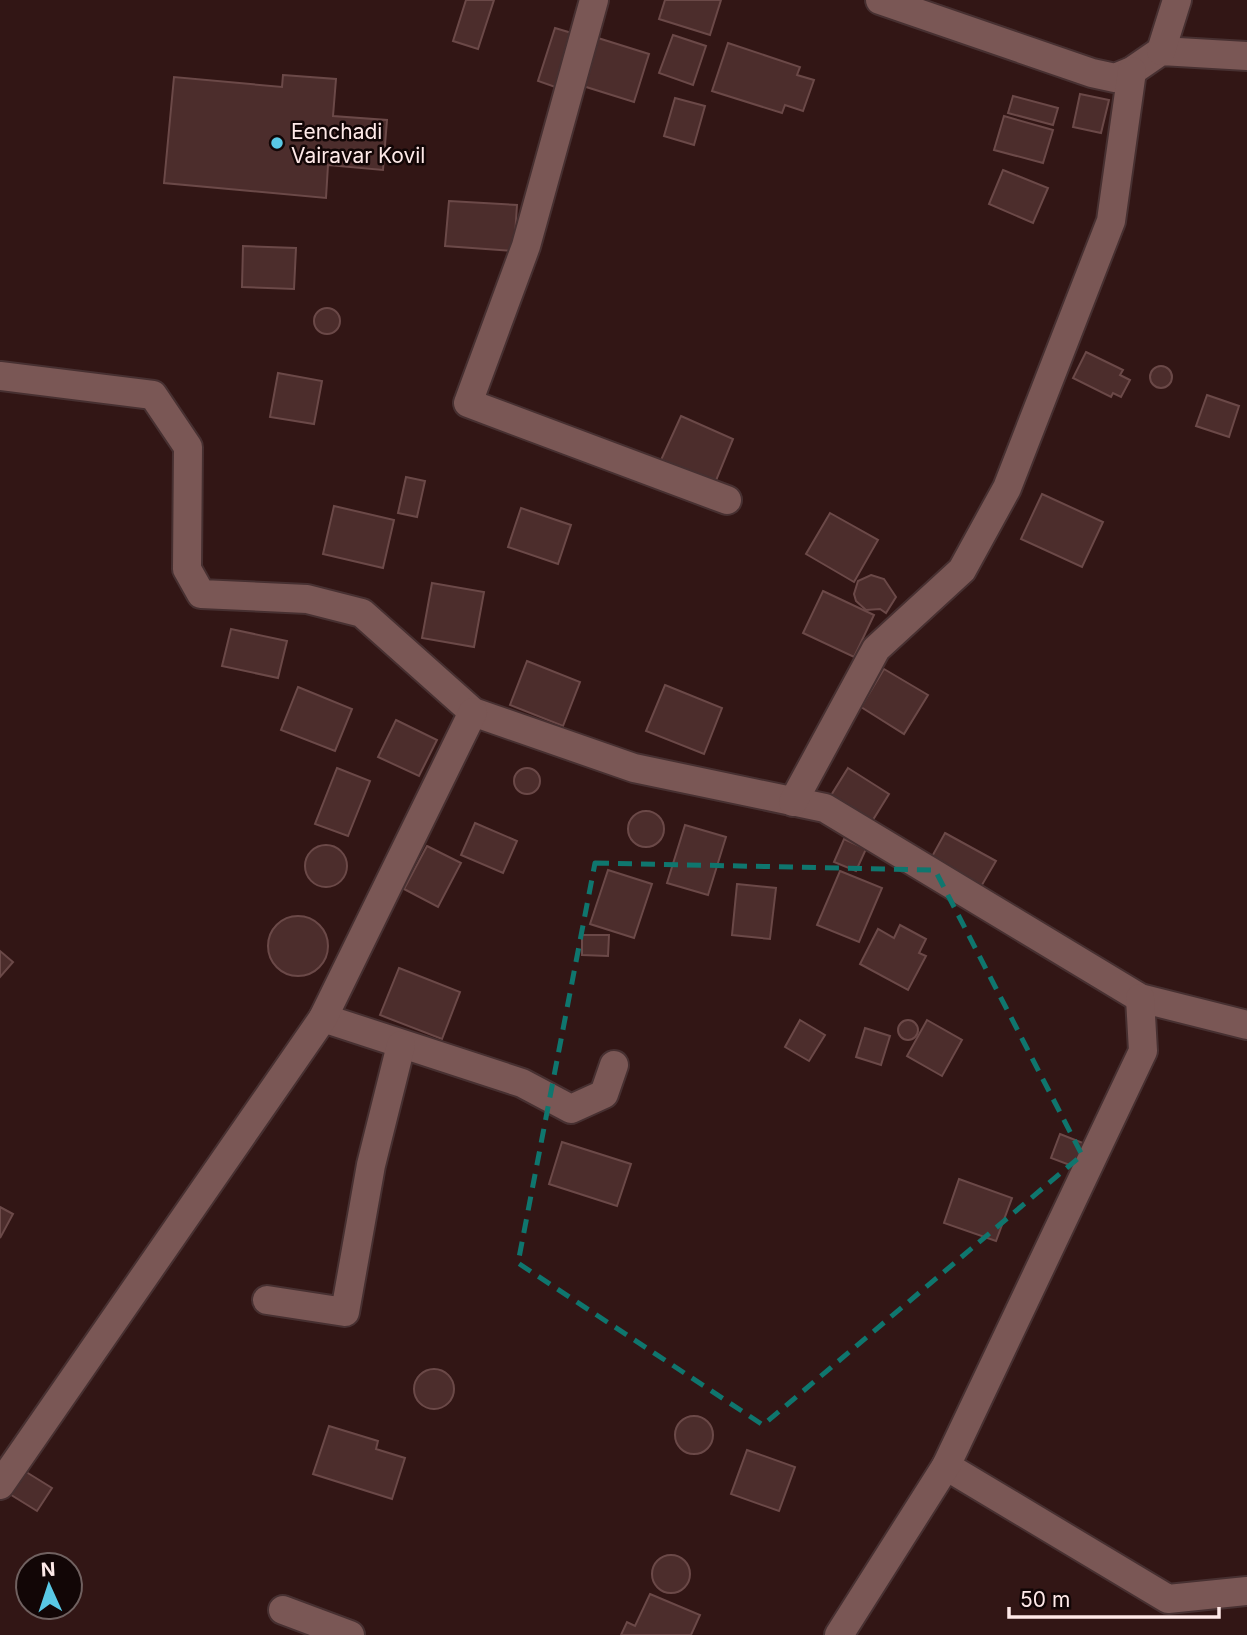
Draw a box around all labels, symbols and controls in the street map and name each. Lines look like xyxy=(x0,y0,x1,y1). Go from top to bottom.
place label: Eenchadi Vairavar Kovil xyxy=(291,119,425,168)
marker: Eenchadi Vairavar Kovil xyxy=(269,135,285,151)
north arrow xyxy=(14,1551,84,1621)
text: N xyxy=(40,1558,56,1581)
scale bar xyxy=(1009,1576,1219,1620)
text: 50 m xyxy=(1020,1587,1070,1612)

